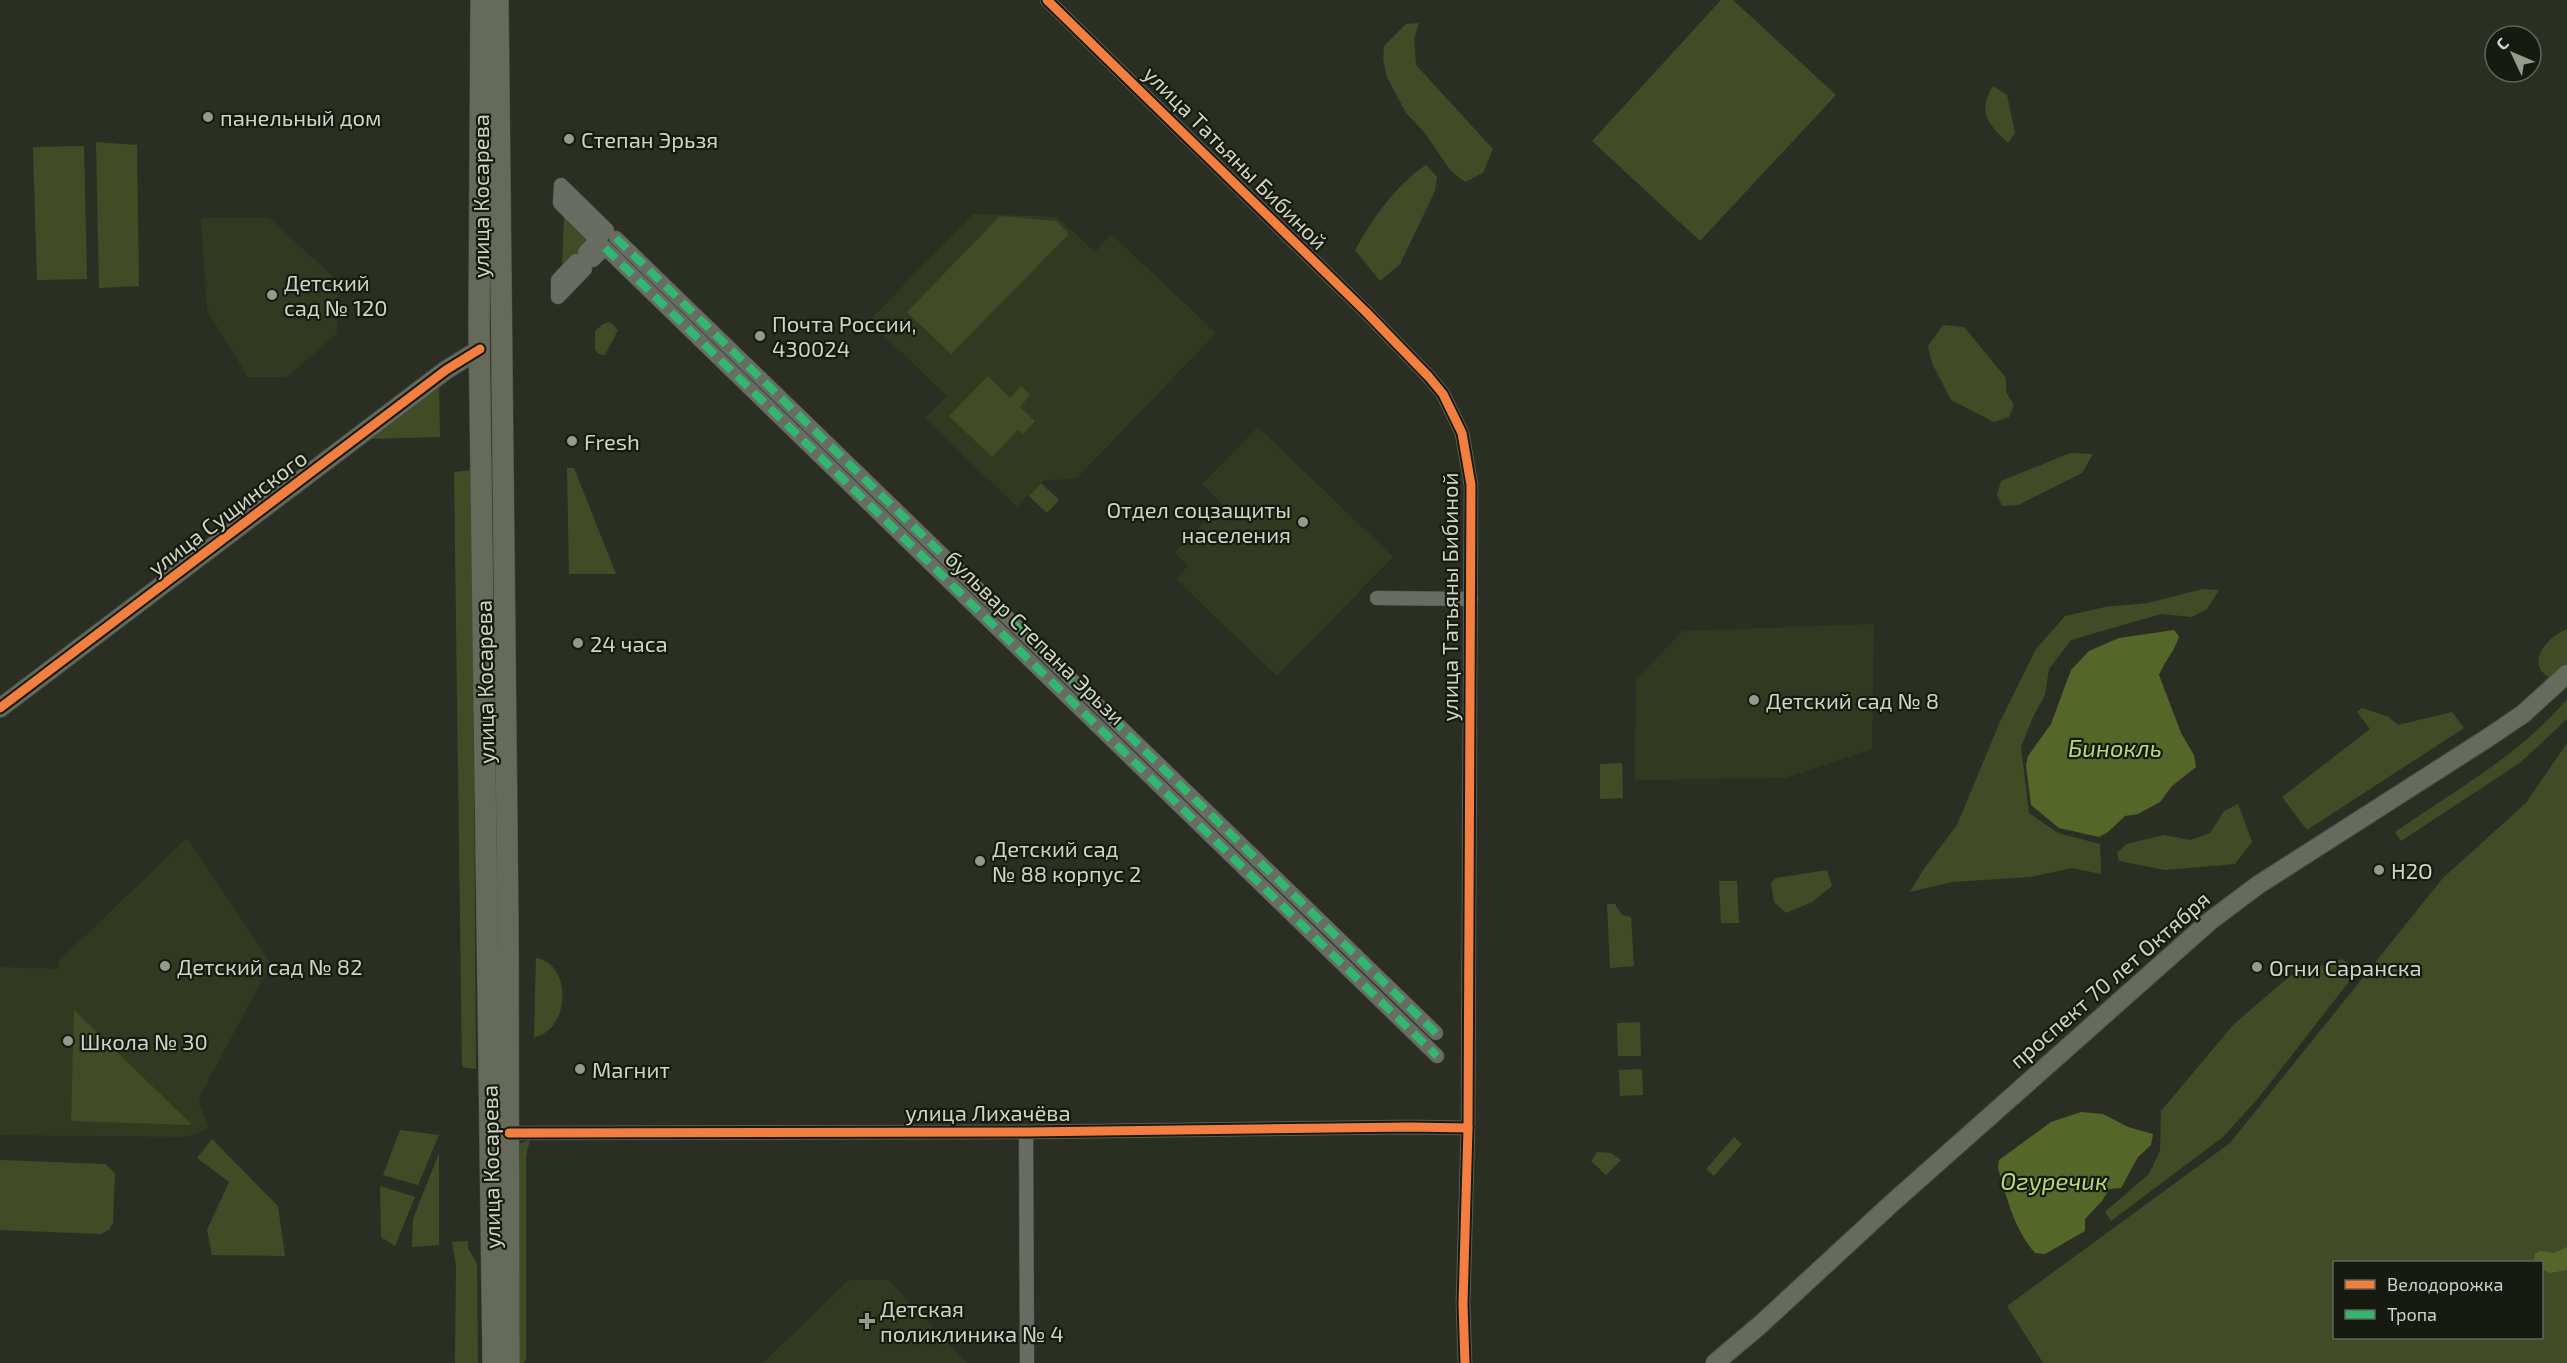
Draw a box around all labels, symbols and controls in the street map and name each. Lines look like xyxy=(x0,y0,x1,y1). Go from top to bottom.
north arrow xyxy=(2483,24,2543,84)
text: С xyxy=(2492,33,2512,53)
street label: улица Татьяны Бибиной xyxy=(1138,60,1333,255)
place label: панельный дом xyxy=(220,104,382,130)
marker: панельный дом xyxy=(201,110,215,124)
street label: улица Косарева xyxy=(467,114,494,278)
place label: Степан Эрьзя xyxy=(581,126,718,152)
marker: Степан Эрьзя xyxy=(562,132,576,146)
place label: Детский сад № 120 xyxy=(284,269,388,320)
marker: Детский сад № 120 xyxy=(265,288,279,302)
place label: Почта России, 430024 xyxy=(772,310,917,361)
marker: Почта России, 430024 xyxy=(753,329,767,343)
place label: Fresh xyxy=(584,428,640,454)
marker: Fresh xyxy=(565,434,579,448)
street label: улица Сущинского xyxy=(142,444,312,581)
street label: улица Татьяны Бибиной xyxy=(1436,473,1463,721)
place label: Отдел соцзащиты населения xyxy=(1106,496,1291,547)
marker: Отдел соцзащиты населения xyxy=(1296,515,1310,529)
street label: бульвар Степана Эрьзи xyxy=(940,544,1131,730)
street label: улица Косарева xyxy=(470,600,499,764)
place label: 24 часа xyxy=(590,630,668,656)
marker: 24 часа xyxy=(571,636,585,650)
place label: Детский сад № 8 xyxy=(1766,687,1939,713)
marker: Детский сад № 8 xyxy=(1747,693,1761,707)
water label: Бинокль xyxy=(2068,733,2162,762)
place label: Детский сад № 88 корпус 2 xyxy=(992,835,1141,887)
marker: Детский сад № 88 корпус 2 xyxy=(973,854,987,868)
place label: H2O xyxy=(2391,857,2433,883)
marker: H2O xyxy=(2372,863,2386,877)
street label: проспект 70 лет Октября xyxy=(2004,885,2214,1073)
place label: Детский сад № 82 xyxy=(177,953,363,979)
place label: Огни Саранска xyxy=(2269,954,2422,980)
marker: Детский сад № 82 xyxy=(158,959,172,973)
marker: Огни Саранска xyxy=(2250,960,2264,974)
place label: Школа № 30 xyxy=(80,1028,208,1054)
marker: Школа № 30 xyxy=(61,1034,75,1048)
place label: Магнит xyxy=(592,1056,670,1082)
marker: Магнит xyxy=(573,1062,587,1076)
street label: улица Косарева xyxy=(476,1085,505,1249)
street label: улица Лихачёва xyxy=(905,1099,1071,1126)
water label: Огуречик xyxy=(2000,1166,2108,1195)
legend xyxy=(2333,1261,2543,1339)
text: Велодорожка xyxy=(2387,1273,2503,1295)
place label: Детская поликлиника № 4 xyxy=(880,1295,1064,1346)
text: Тропа xyxy=(2387,1303,2437,1325)
marker: Детская поликлиника № 4 xyxy=(858,1312,876,1330)

